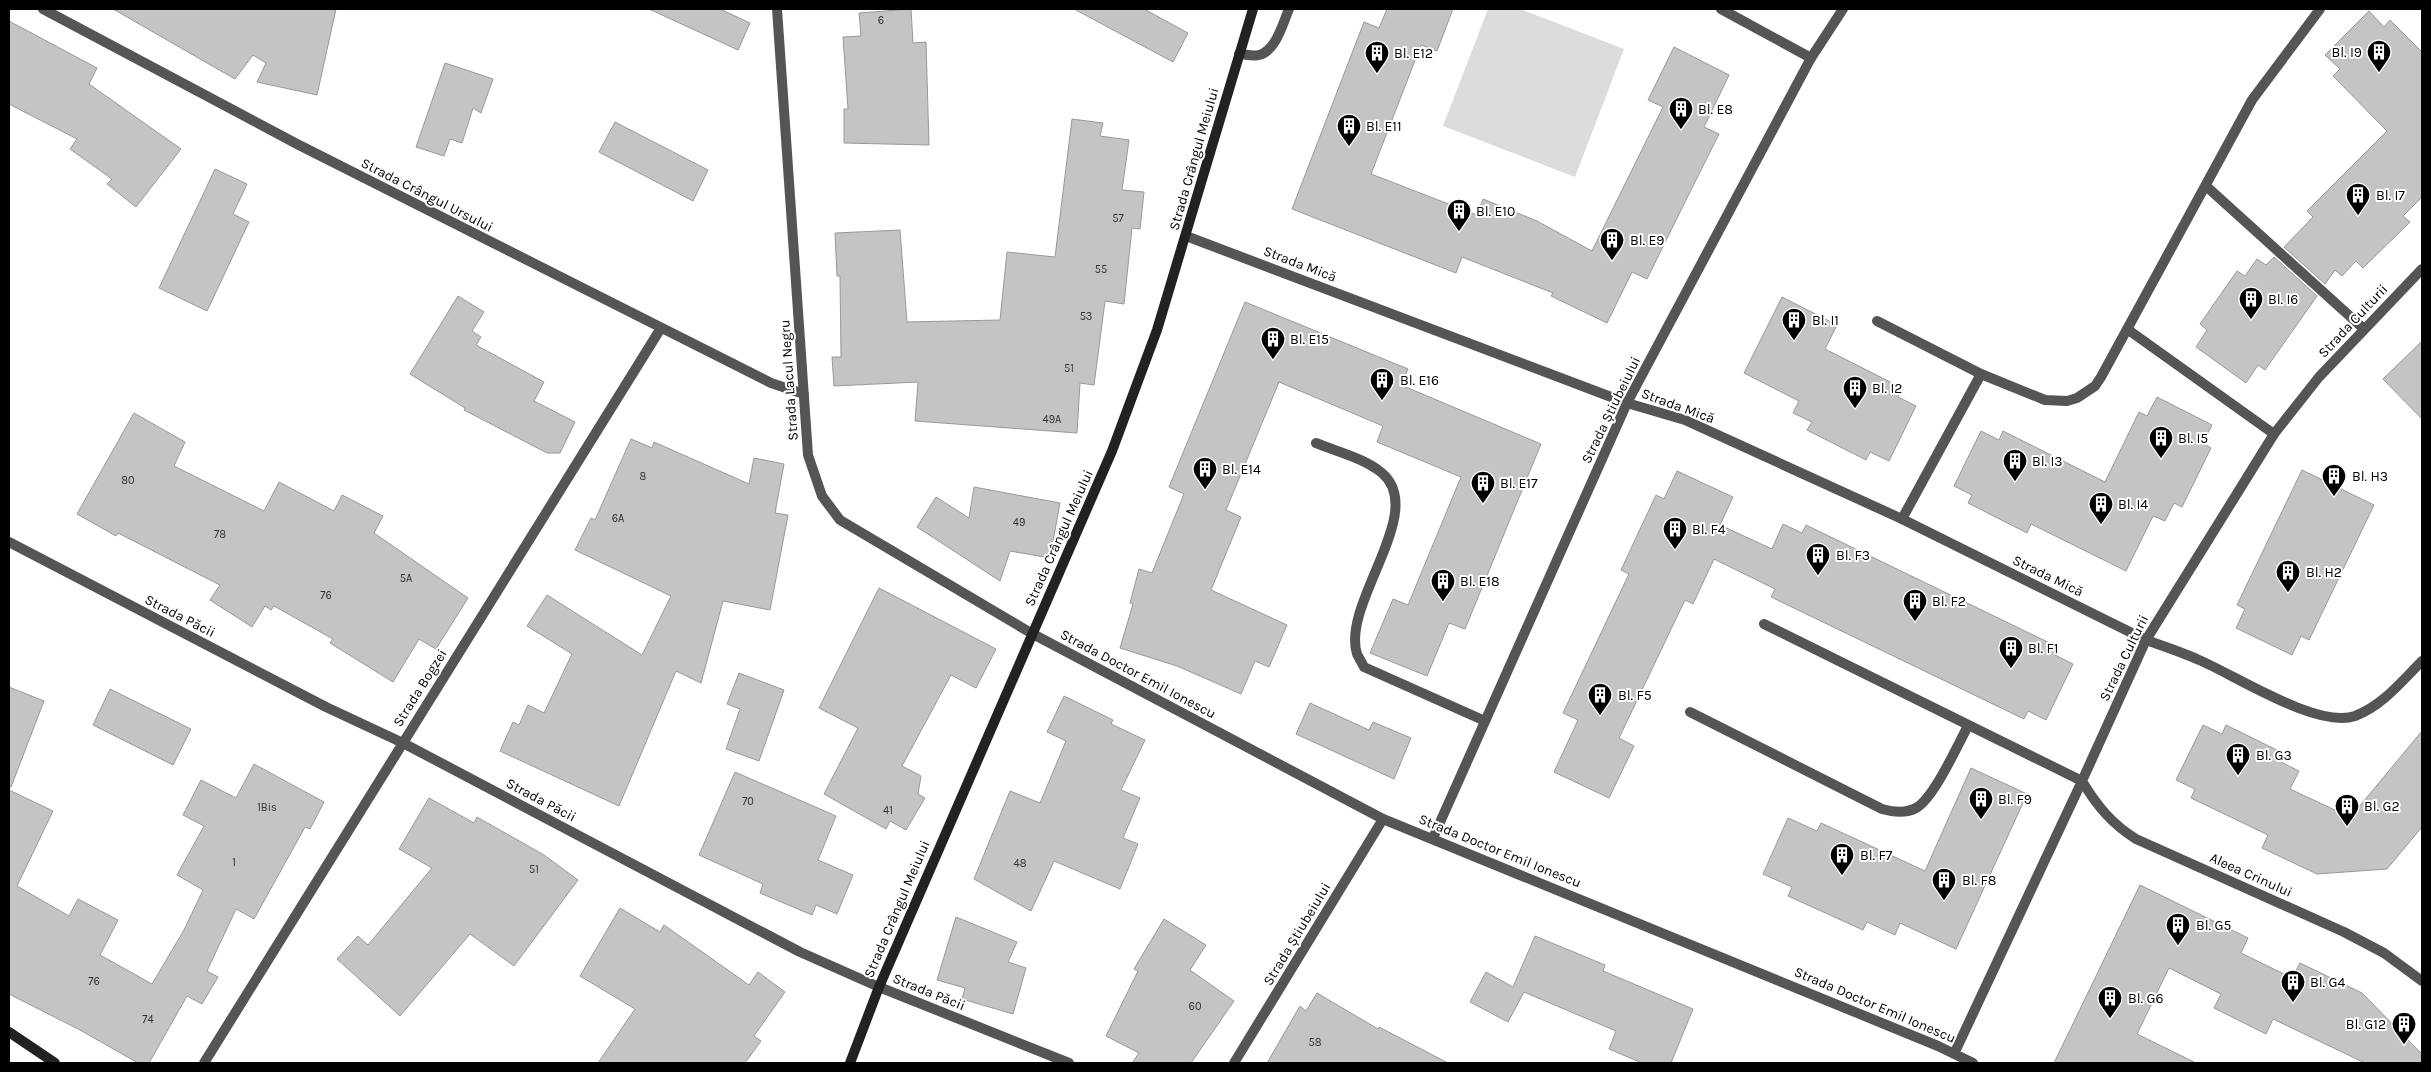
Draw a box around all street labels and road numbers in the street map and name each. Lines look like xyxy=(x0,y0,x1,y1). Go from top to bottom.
street label: Strada Crângul Meiului xyxy=(1165,86,1223,232)
street label: Strada Crângul Ursului xyxy=(358,154,496,236)
street label: Strada Mică xyxy=(1261,242,1339,286)
street label: Strada Culturii xyxy=(2315,281,2391,361)
street label: Strada Lacul Negru xyxy=(776,319,802,441)
street label: Strada Știubeiului xyxy=(1578,354,1644,466)
street label: Strada Mică xyxy=(1639,385,1717,427)
street label: Strada Crângul Meiului xyxy=(1021,467,1097,609)
street label: Strada Mică xyxy=(2010,552,2086,600)
street label: Strada Păcii xyxy=(142,591,218,641)
street label: Strada Culturii xyxy=(2096,612,2152,704)
street label: Strada Doctor Emil Ionescu xyxy=(1057,626,1219,722)
street label: Strada Bogzei xyxy=(389,646,451,730)
street label: Strada Păcii xyxy=(503,774,579,826)
street label: Strada Doctor Emil Ionescu xyxy=(1416,811,1584,891)
street label: Strada Crângul Meiului xyxy=(860,838,934,980)
street label: Aleea Crinului xyxy=(2207,849,2295,901)
street label: Strada Știubeiului xyxy=(1260,880,1334,988)
street label: Strada Doctor Emil Ionescu xyxy=(1792,963,1958,1047)
street label: Strada Păcii xyxy=(890,970,968,1014)

